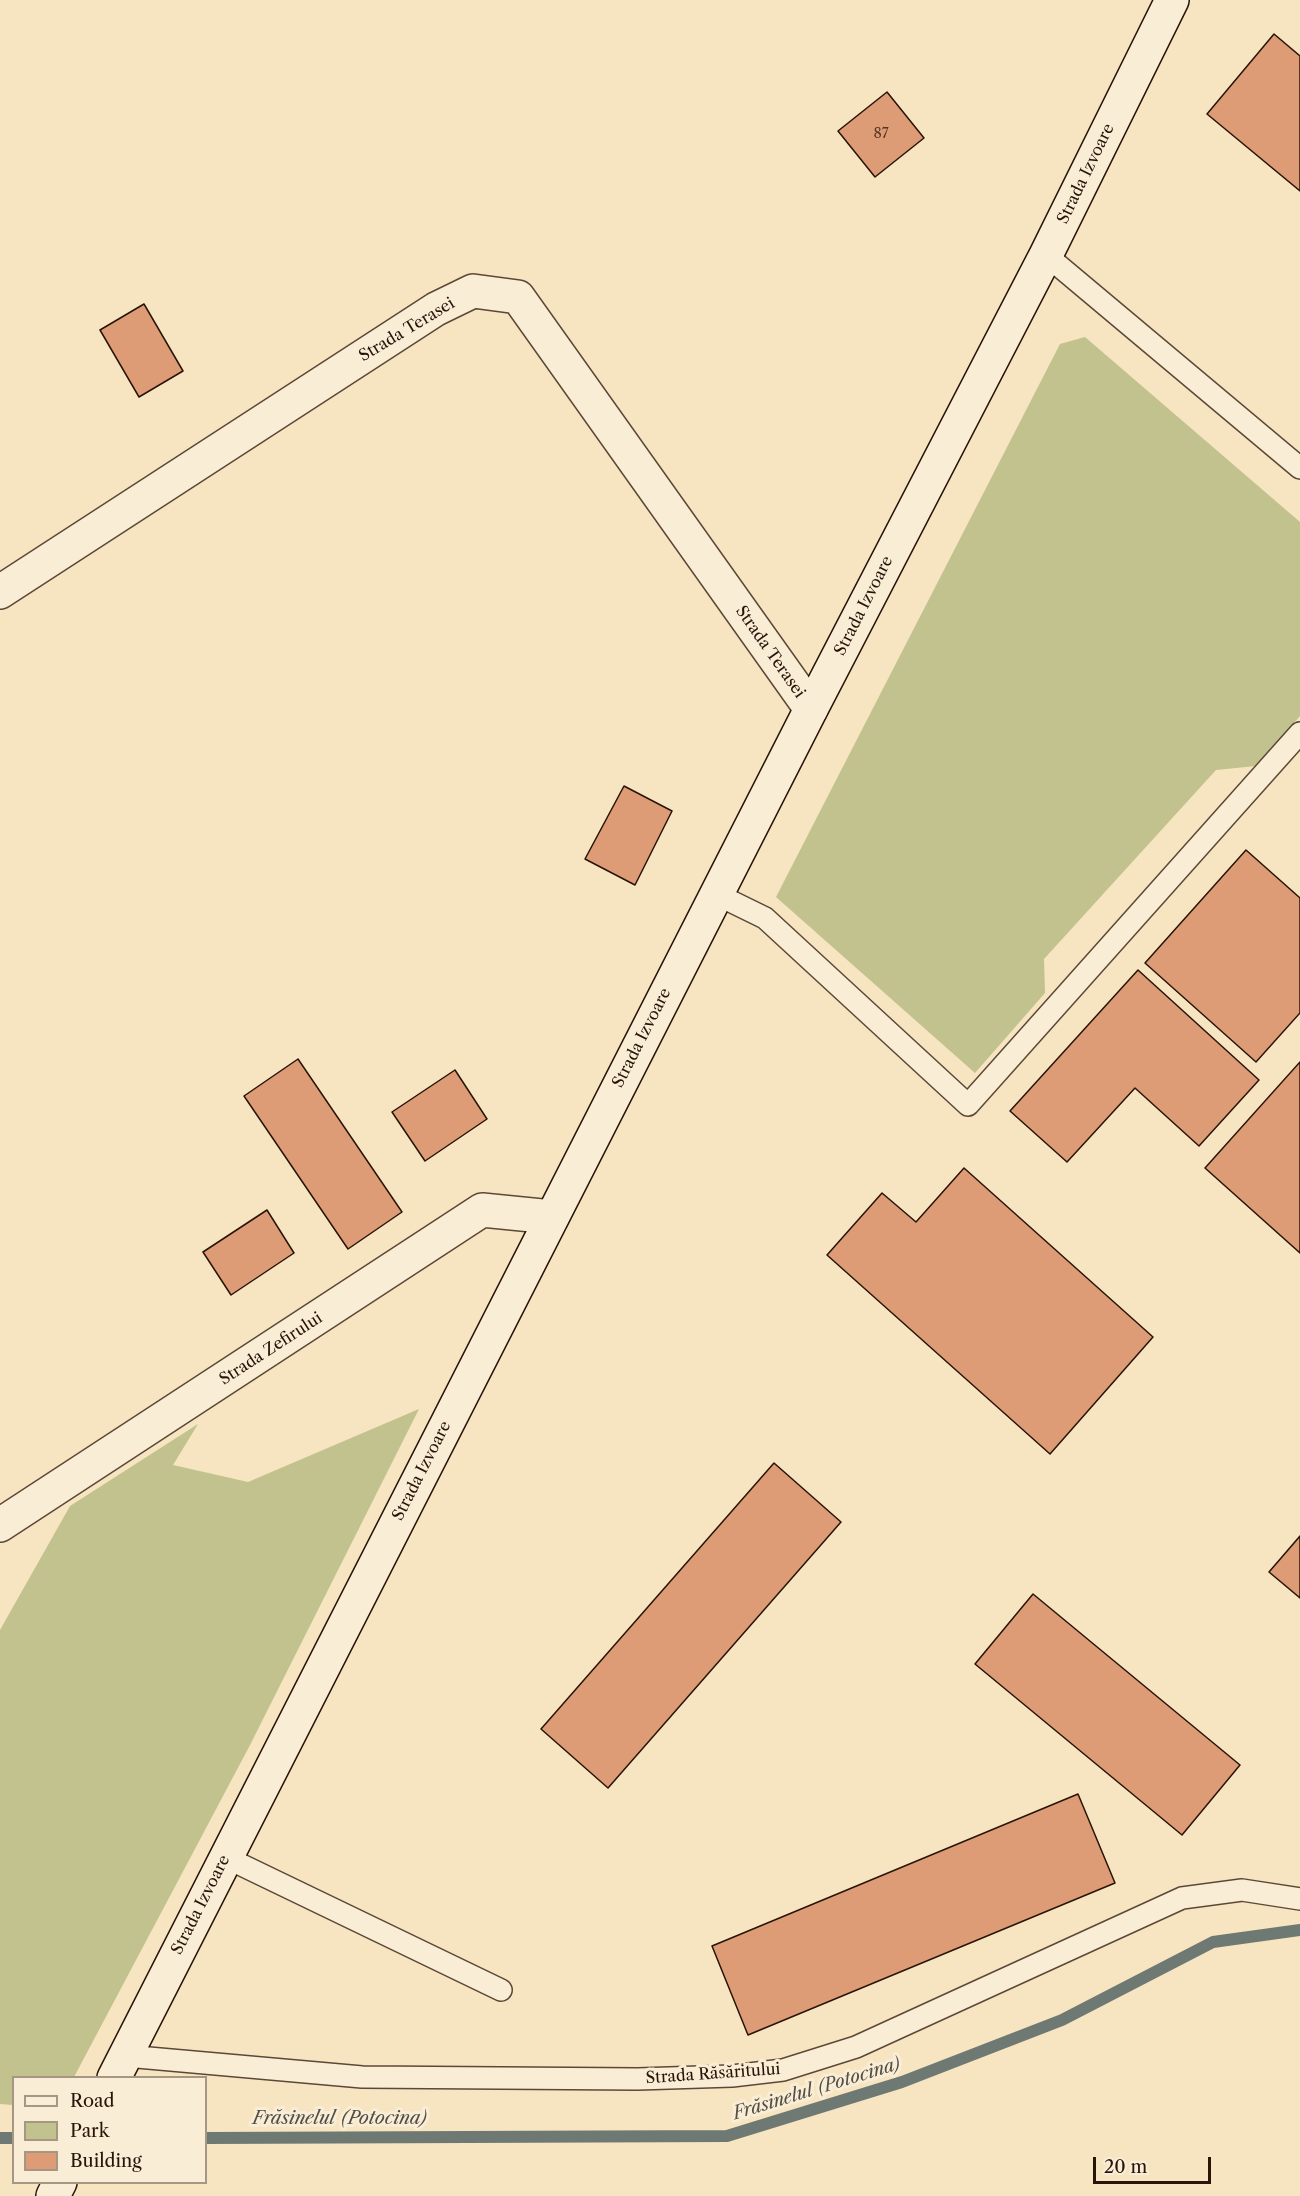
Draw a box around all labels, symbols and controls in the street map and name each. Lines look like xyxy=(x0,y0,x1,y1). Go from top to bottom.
street label: Strada Izvoare xyxy=(1053,121,1119,227)
house number: 87 xyxy=(873,126,889,142)
street label: Strada Terasei xyxy=(356,294,458,366)
street label: Strada Izvoare xyxy=(831,553,897,659)
street label: Strada Terasei xyxy=(731,602,809,702)
street label: Strada Izvoare xyxy=(609,985,675,1091)
street label: Strada Zefirului xyxy=(216,1309,326,1389)
street label: Strada Izvoare xyxy=(389,1418,455,1524)
street label: Strada Izvoare xyxy=(168,1852,234,1958)
water label: Frăsinelul (Potocina) xyxy=(730,2053,904,2125)
street label: Strada Răsăritului xyxy=(645,2060,781,2088)
legend xyxy=(12,2076,207,2184)
text: Road xyxy=(70,2090,115,2112)
water label: Frăsinelul (Potocina) xyxy=(253,2108,427,2130)
text: Park xyxy=(70,2120,109,2142)
scale bar xyxy=(1096,2145,1214,2183)
text: Building xyxy=(70,2150,142,2172)
text: 20 m xyxy=(1104,2156,1147,2178)

